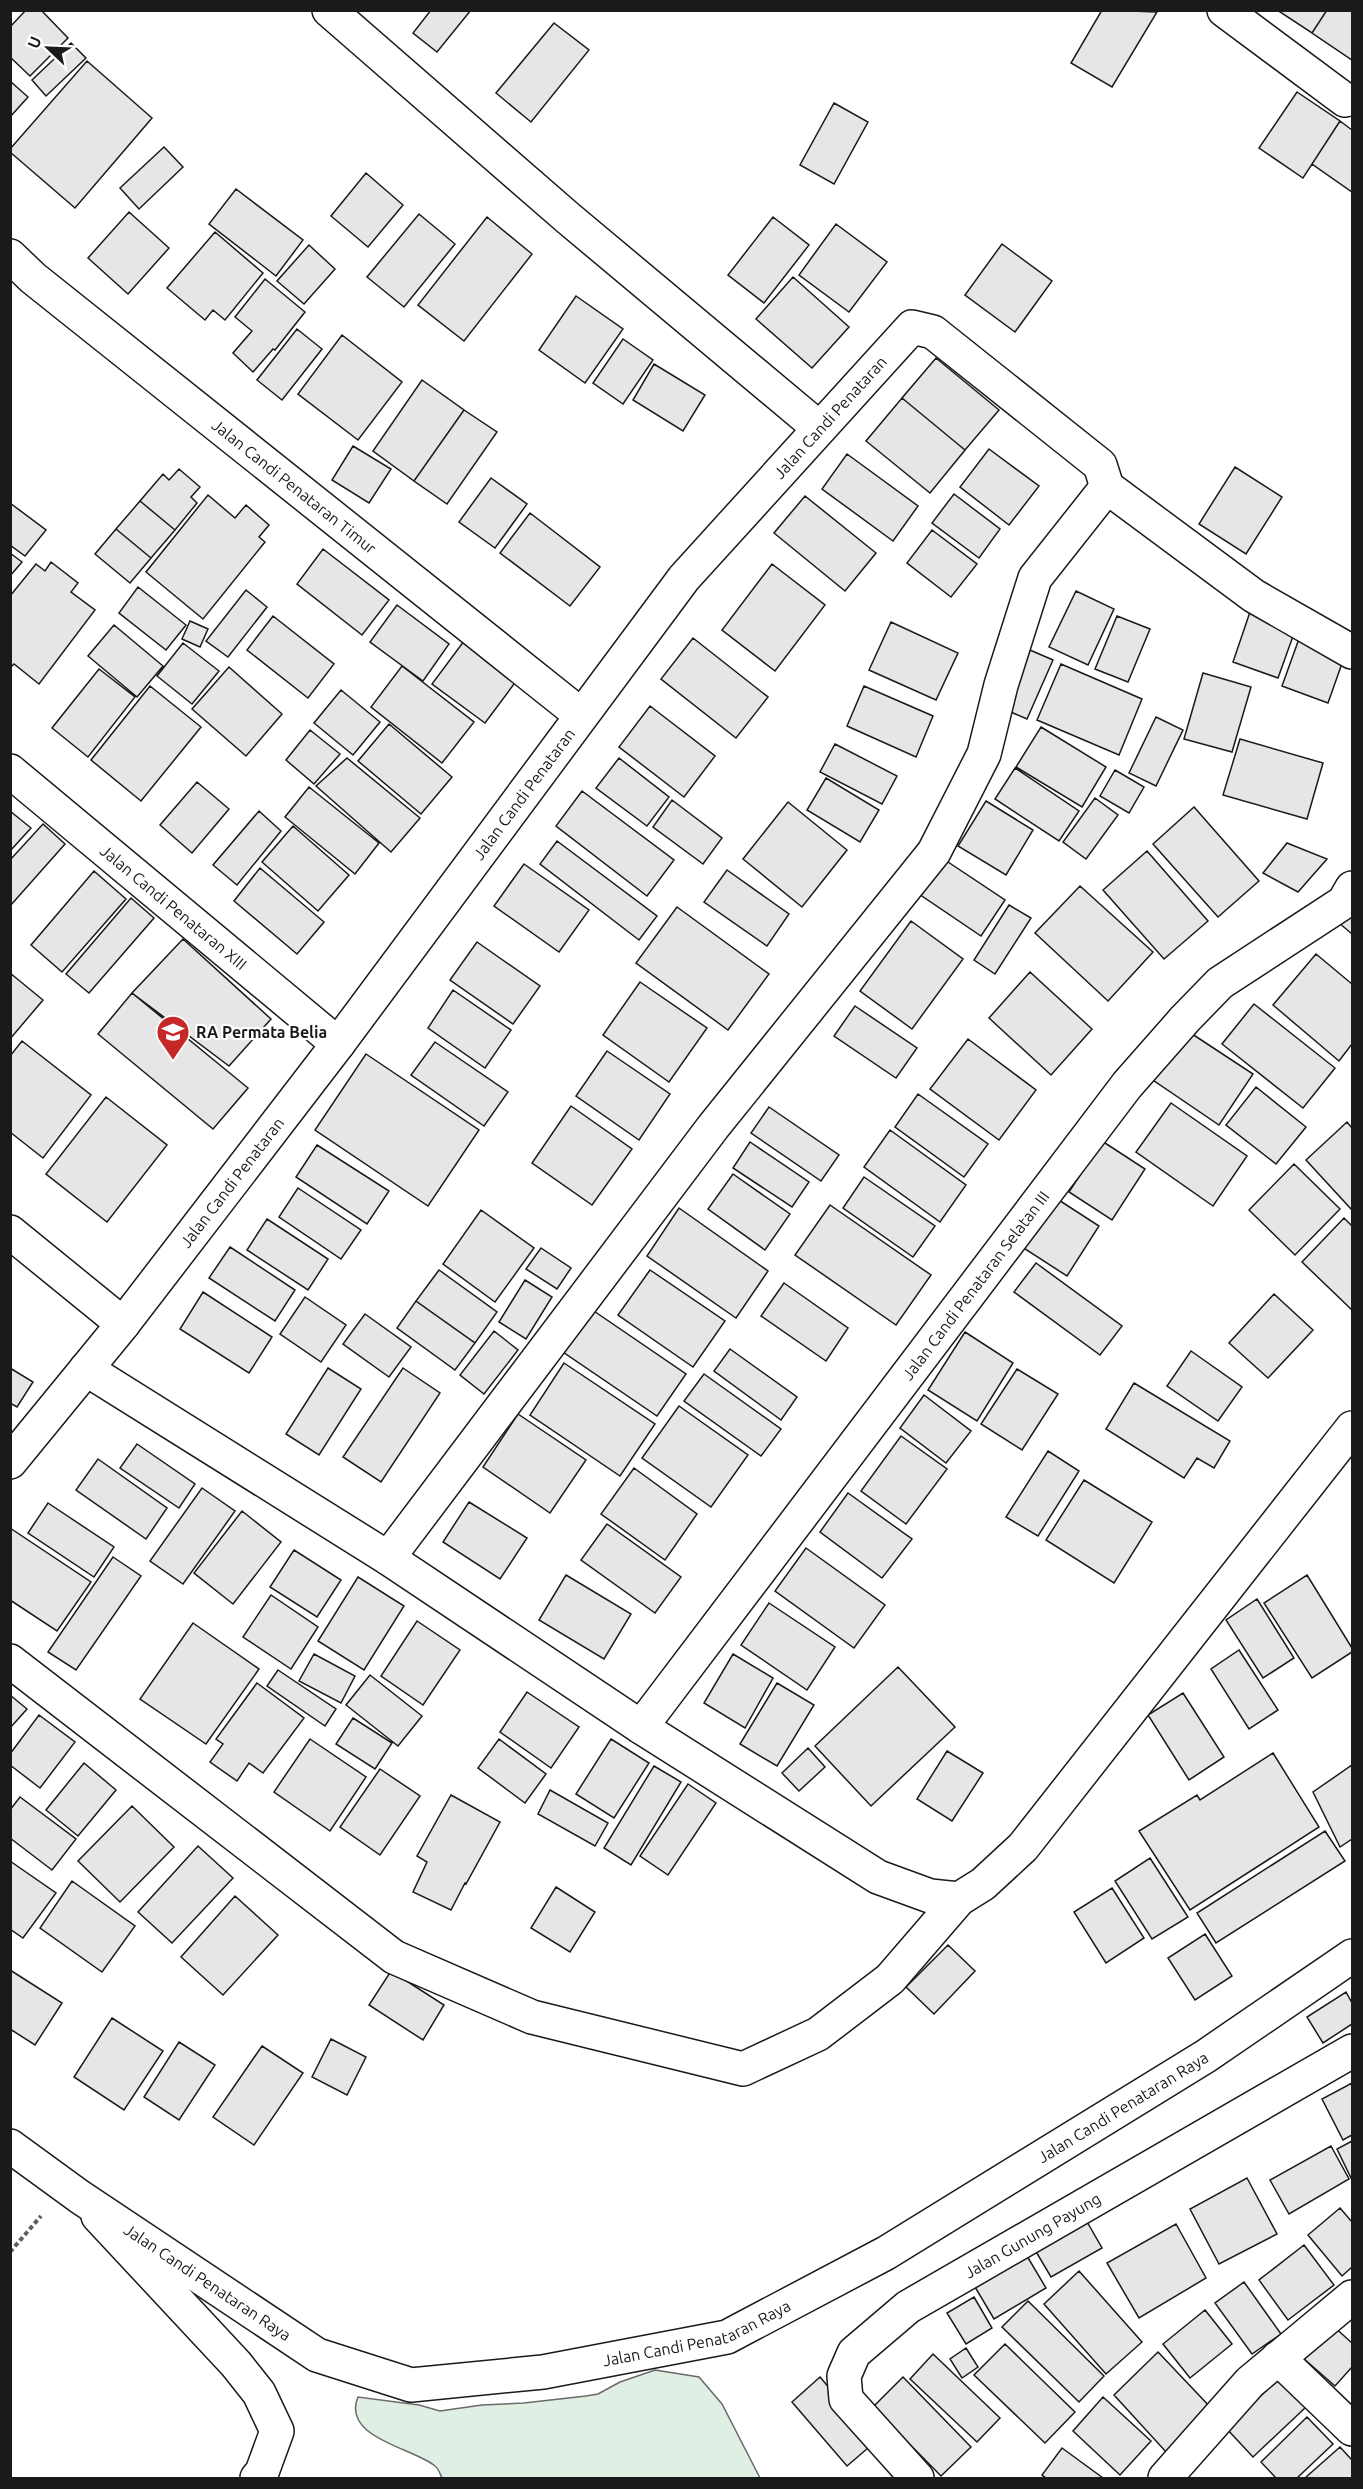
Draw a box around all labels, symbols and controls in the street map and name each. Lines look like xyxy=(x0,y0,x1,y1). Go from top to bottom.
north arrow xyxy=(18,18,78,78)
text: U xyxy=(24,33,45,51)
street label: Jalan Candi Penataran xyxy=(770,352,890,482)
street label: Jalan Candi Penataran Timur xyxy=(209,415,380,557)
street label: Jalan Candi Penataran xyxy=(469,725,578,863)
street label: Jalan Candi Penataran XIII xyxy=(97,841,250,973)
school or university icon: RA Permata Belia xyxy=(155,1014,191,1061)
place label: RA Permata Belia xyxy=(196,1023,327,1041)
street label: Jalan Candi Penataran xyxy=(176,1114,287,1251)
street label: Jalan Candi Penataran Selatan III xyxy=(898,1187,1053,1383)
street label: Jalan Candi Penataran Raya xyxy=(1034,2048,1211,2166)
street label: Jalan Gunung Payung xyxy=(961,2189,1104,2282)
street label: Jalan Candi Penataran Raya xyxy=(121,2220,294,2344)
street label: Jalan Candi Penataran Raya xyxy=(601,2296,793,2369)

